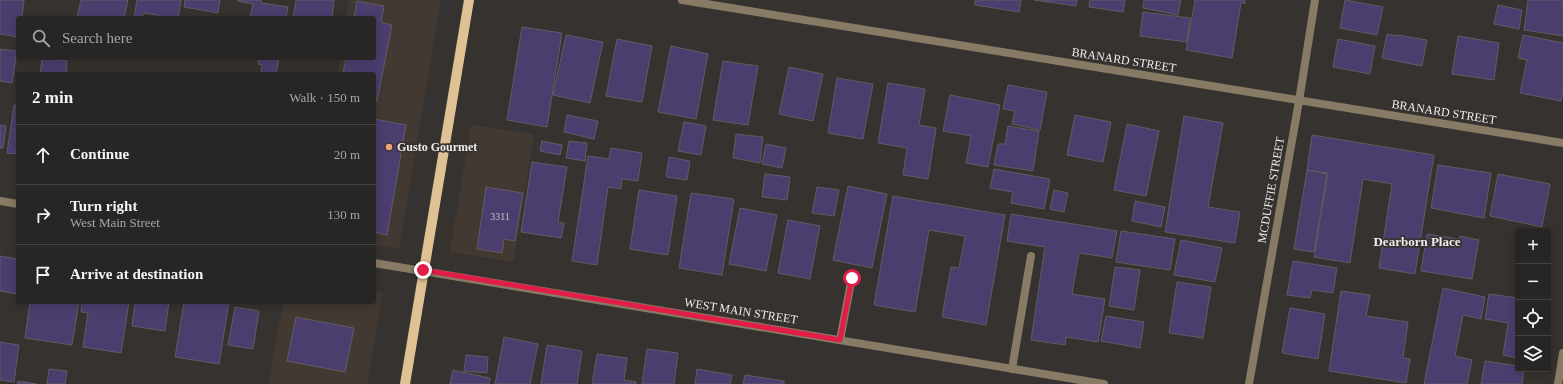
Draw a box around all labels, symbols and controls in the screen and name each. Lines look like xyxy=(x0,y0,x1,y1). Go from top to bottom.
search box xyxy=(16,16,376,60)
icon: search xyxy=(30,27,52,49)
text: Search here xyxy=(62,30,132,46)
street label: BRANARD STREET xyxy=(1071,45,1178,75)
text: 2 min xyxy=(32,88,73,107)
text: Walk · 150 m xyxy=(289,90,360,105)
street label: BRANARD STREET xyxy=(1391,97,1498,127)
street label: MCDUFFIE STREET xyxy=(1255,135,1287,244)
place label: Gusto Gourmet xyxy=(397,140,477,154)
marker: Gusto Gourmet xyxy=(384,142,394,152)
icon: ahead xyxy=(32,144,54,166)
text: Continue xyxy=(70,146,129,162)
text: 20 m xyxy=(334,147,360,162)
text: Turn right xyxy=(70,198,137,214)
icon: right xyxy=(32,204,54,226)
text: 130 m xyxy=(327,207,360,222)
house number: 3311 xyxy=(490,211,510,222)
text: West Main Street xyxy=(70,215,160,230)
map controls xyxy=(1515,228,1551,372)
button: + xyxy=(1515,228,1551,264)
district label: Dearborn Place xyxy=(1373,234,1461,249)
route end xyxy=(414,261,432,279)
icon: arrive xyxy=(32,264,54,286)
button: − xyxy=(1515,264,1551,300)
text: Arrive at destination xyxy=(70,266,203,282)
route start xyxy=(843,269,861,287)
street label: WEST MAIN STREET xyxy=(683,295,799,327)
button: locate xyxy=(1515,300,1551,336)
button: layers xyxy=(1515,336,1551,372)

